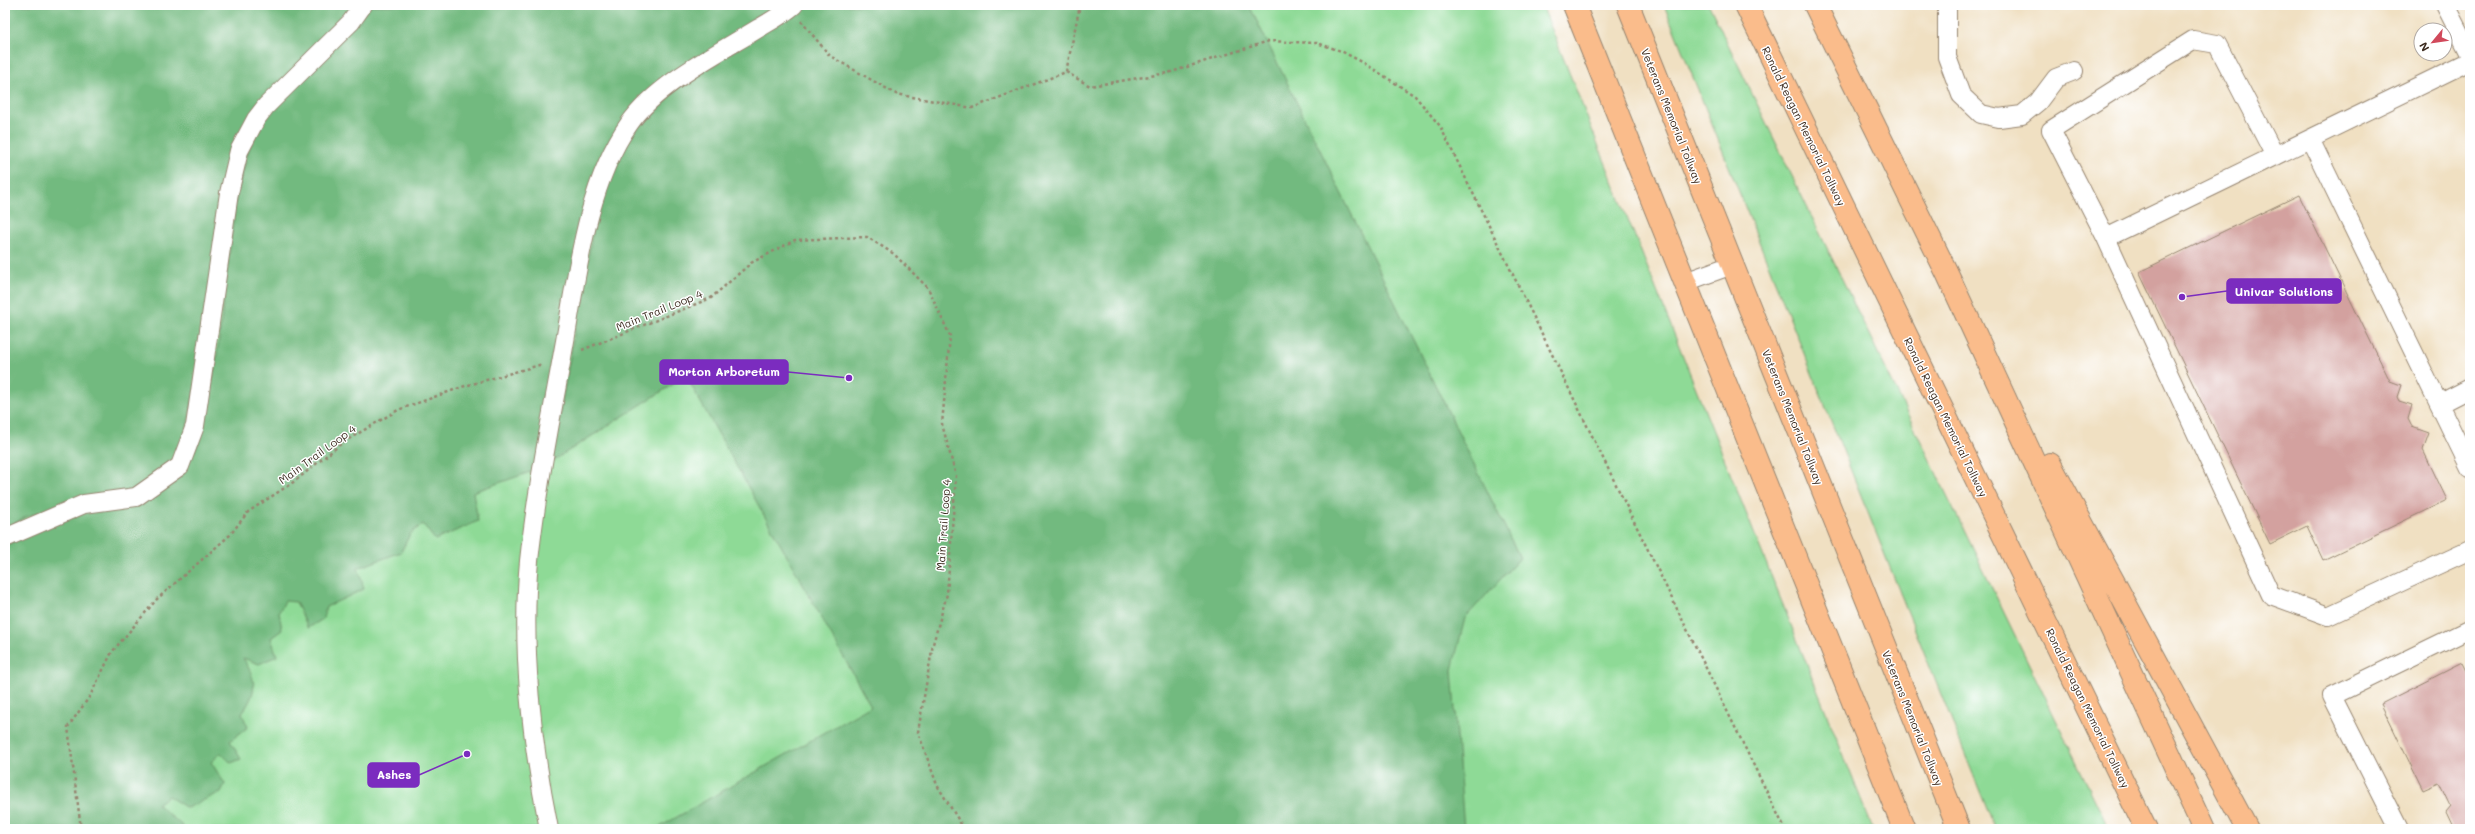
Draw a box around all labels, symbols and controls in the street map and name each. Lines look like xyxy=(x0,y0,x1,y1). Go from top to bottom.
north arrow xyxy=(2413,22,2453,62)
text: N xyxy=(2415,40,2432,54)
street label: Ronald Reagan Memorial Tollway xyxy=(1759,44,1849,208)
street label: Veterans Memorial Tollway xyxy=(1638,46,1706,186)
callout: Univar Solutions xyxy=(2227,279,2341,303)
text: Univar Solutions xyxy=(2235,283,2333,299)
street label: Main Trail Loop 4 xyxy=(613,286,705,334)
street label: Ronald Reagan Memorial Tollway xyxy=(1901,335,1991,499)
street label: Veterans Memorial Tollway xyxy=(1759,347,1827,487)
callout: Morton Arboretum xyxy=(660,360,788,384)
text: Morton Arboretum xyxy=(668,363,780,379)
street label: Main Trail Loop 4 xyxy=(275,420,359,487)
street label: Main Trail Loop 4 xyxy=(932,478,954,572)
street label: Ronald Reagan Memorial Tollway xyxy=(2043,626,2133,790)
street label: Veterans Memorial Tollway xyxy=(1879,648,1947,788)
callout: Ashes xyxy=(368,763,419,787)
text: Ashes xyxy=(377,766,411,782)

